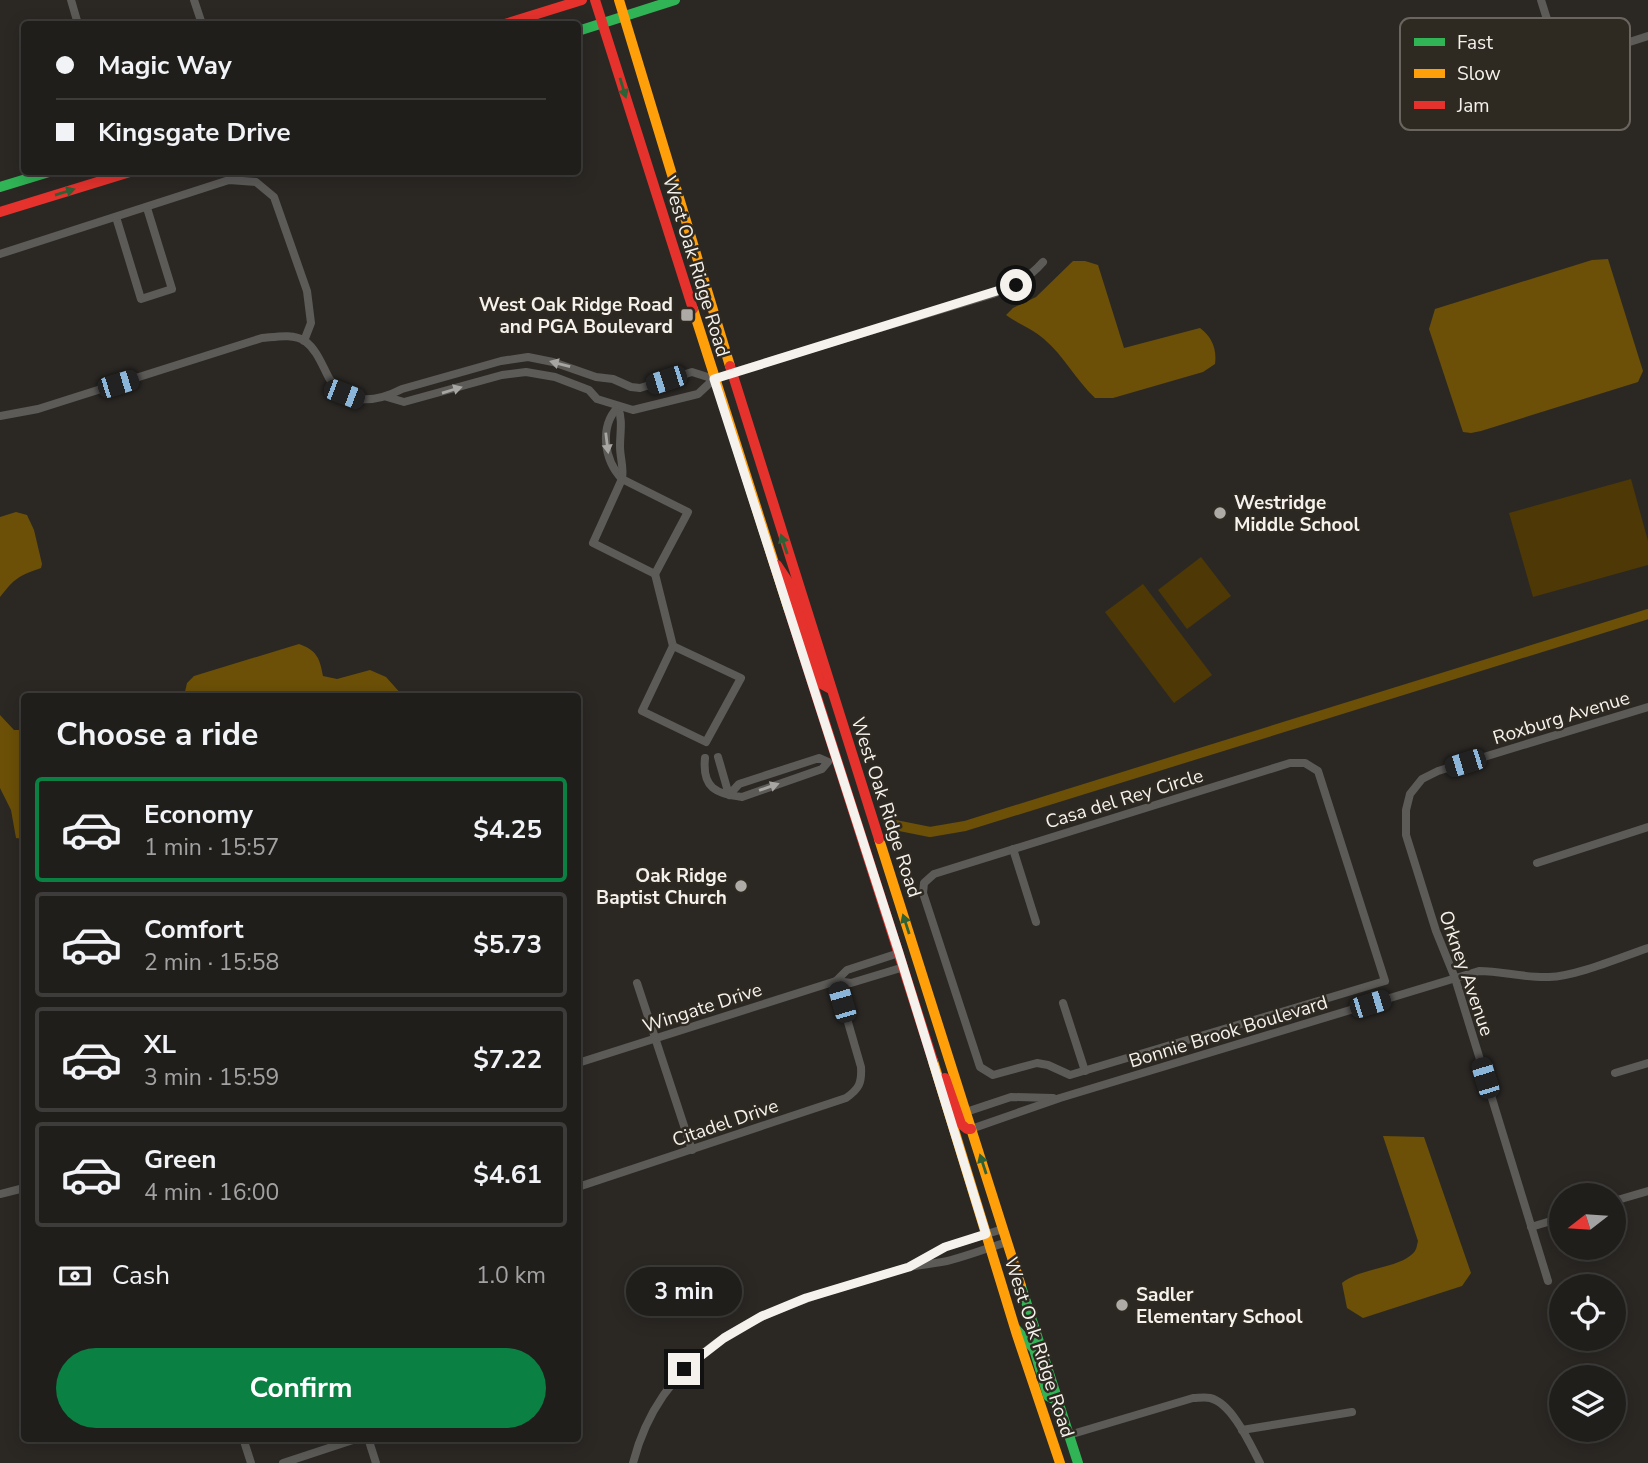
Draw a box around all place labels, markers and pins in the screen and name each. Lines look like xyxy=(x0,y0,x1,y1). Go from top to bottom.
place label: West Oak Ridge Road and PGA Boulevard xyxy=(479,292,673,340)
marker: West Oak Ridge Road and PGA Boulevard xyxy=(679,307,695,323)
place label: Westridge Middle School xyxy=(1234,490,1360,538)
marker: Westridge Middle School xyxy=(1212,505,1228,521)
place label: Oak Ridge Baptist Church xyxy=(596,863,727,911)
marker: Oak Ridge Baptist Church xyxy=(733,878,749,894)
place label: Sadler Elementary School xyxy=(1136,1282,1303,1330)
marker: Sadler Elementary School xyxy=(1114,1297,1130,1313)

